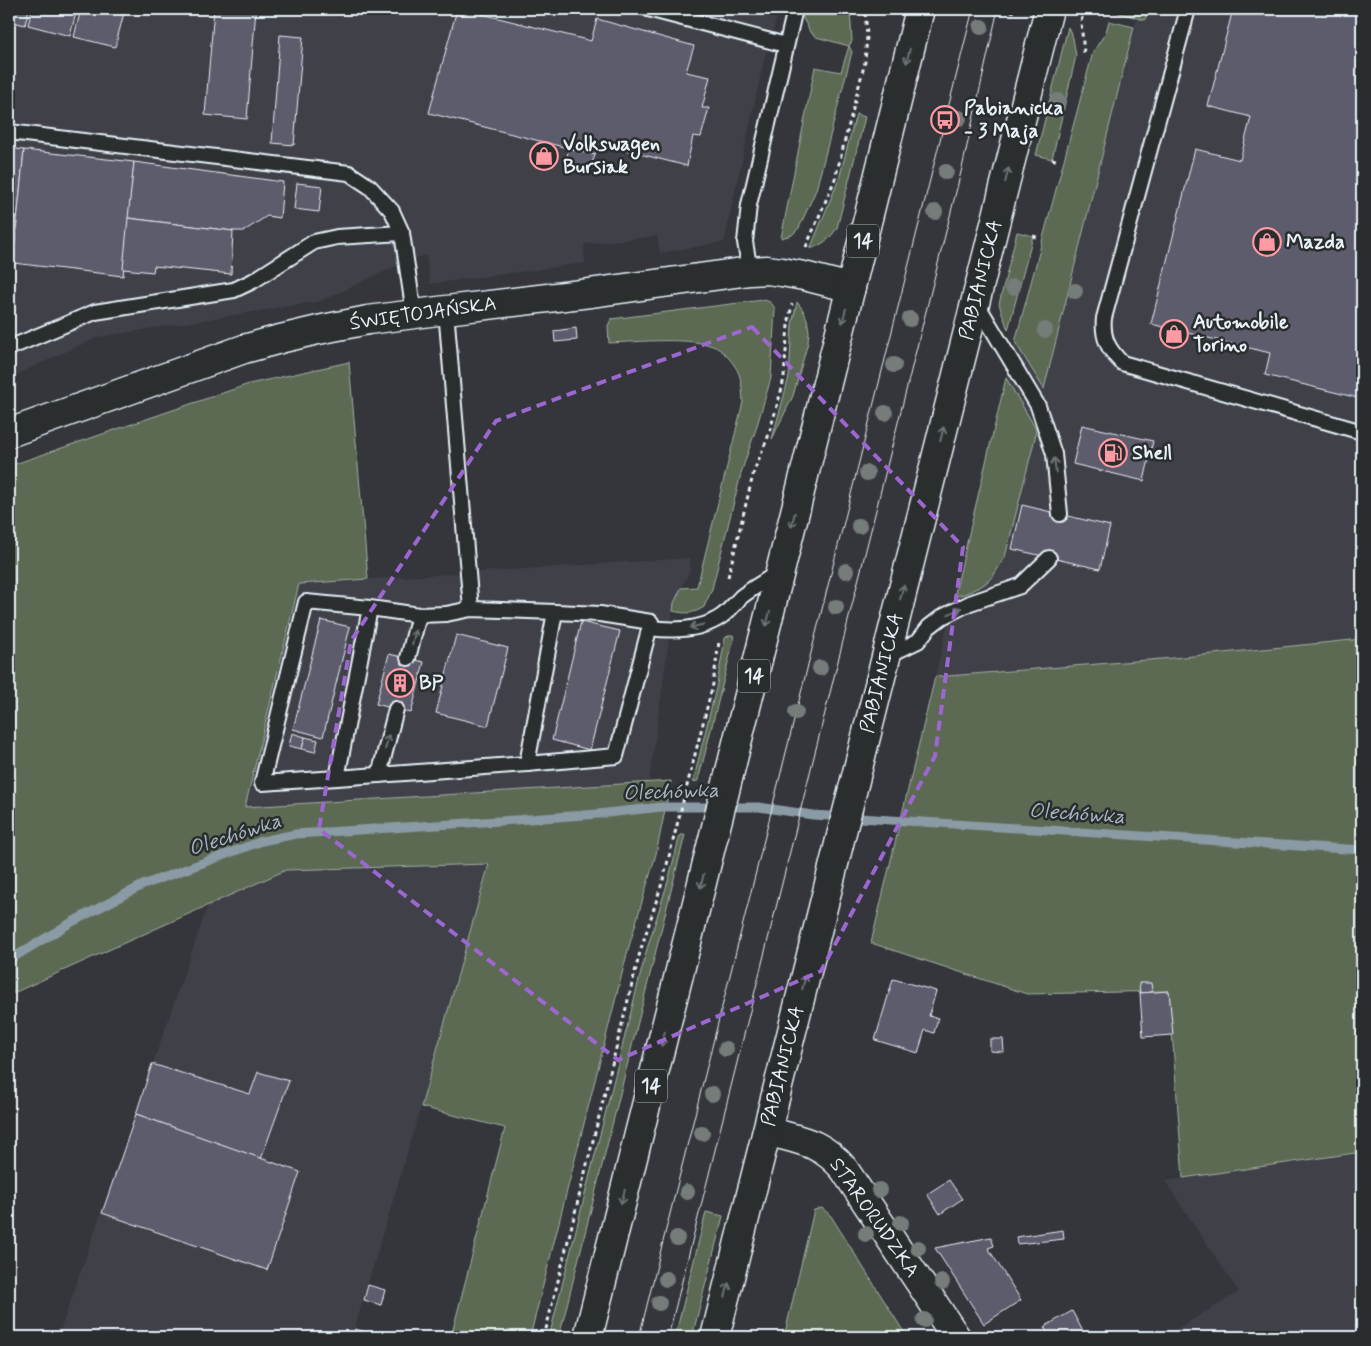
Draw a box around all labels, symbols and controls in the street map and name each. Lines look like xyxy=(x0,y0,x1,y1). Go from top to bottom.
one-way arrow xyxy=(902,47,912,63)
place label: Pabianicka - 3 Maja xyxy=(964,95,1064,145)
bus stop icon: Pabianicka - 3 Maja xyxy=(930,105,960,135)
place label: Volkswagen Bursiak xyxy=(563,131,660,181)
shop icon: Volkswagen Bursiak xyxy=(529,141,559,171)
one-way arrow xyxy=(1003,168,1012,184)
street label: PABIANICKA xyxy=(953,217,1009,343)
road number: 14 xyxy=(847,225,879,258)
shop icon: Mazda xyxy=(1252,227,1282,257)
place label: Mazda xyxy=(1286,229,1345,256)
street label: ŚWIĘTOJAŃSKA xyxy=(348,290,498,338)
one-way arrow xyxy=(838,307,848,323)
place label: Automobile Torino xyxy=(1193,309,1289,359)
shop icon: Automobile Torino xyxy=(1159,319,1189,349)
one-way arrow xyxy=(938,426,947,442)
fuel station icon: Shell xyxy=(1098,438,1128,468)
place label: Shell xyxy=(1132,440,1172,467)
one-way arrow xyxy=(1050,458,1060,474)
one-way arrow xyxy=(788,511,797,527)
one-way arrow xyxy=(898,584,908,600)
one-way arrow xyxy=(947,605,962,615)
one-way arrow xyxy=(763,610,772,626)
street label: PABIANICKA xyxy=(854,610,910,736)
one-way arrow xyxy=(689,622,705,631)
one-way arrow xyxy=(409,629,419,645)
road number: 14 xyxy=(738,659,770,692)
building icon: BP xyxy=(385,668,415,698)
place label: BP xyxy=(419,670,444,697)
one-way arrow xyxy=(383,734,392,750)
water label: Olechówka xyxy=(622,776,720,808)
water label: Olechówka xyxy=(1028,797,1126,831)
water label: Olechówka xyxy=(185,807,285,863)
one-way arrow xyxy=(697,873,706,889)
one-way arrow xyxy=(800,974,809,990)
street label: PABIANICKA xyxy=(755,1003,811,1129)
one-way arrow xyxy=(657,1030,667,1046)
road number: 14 xyxy=(635,1070,667,1102)
street label: STARORUDZKA xyxy=(823,1153,925,1283)
one-way arrow xyxy=(618,1188,627,1204)
one-way arrow xyxy=(723,1282,732,1298)

